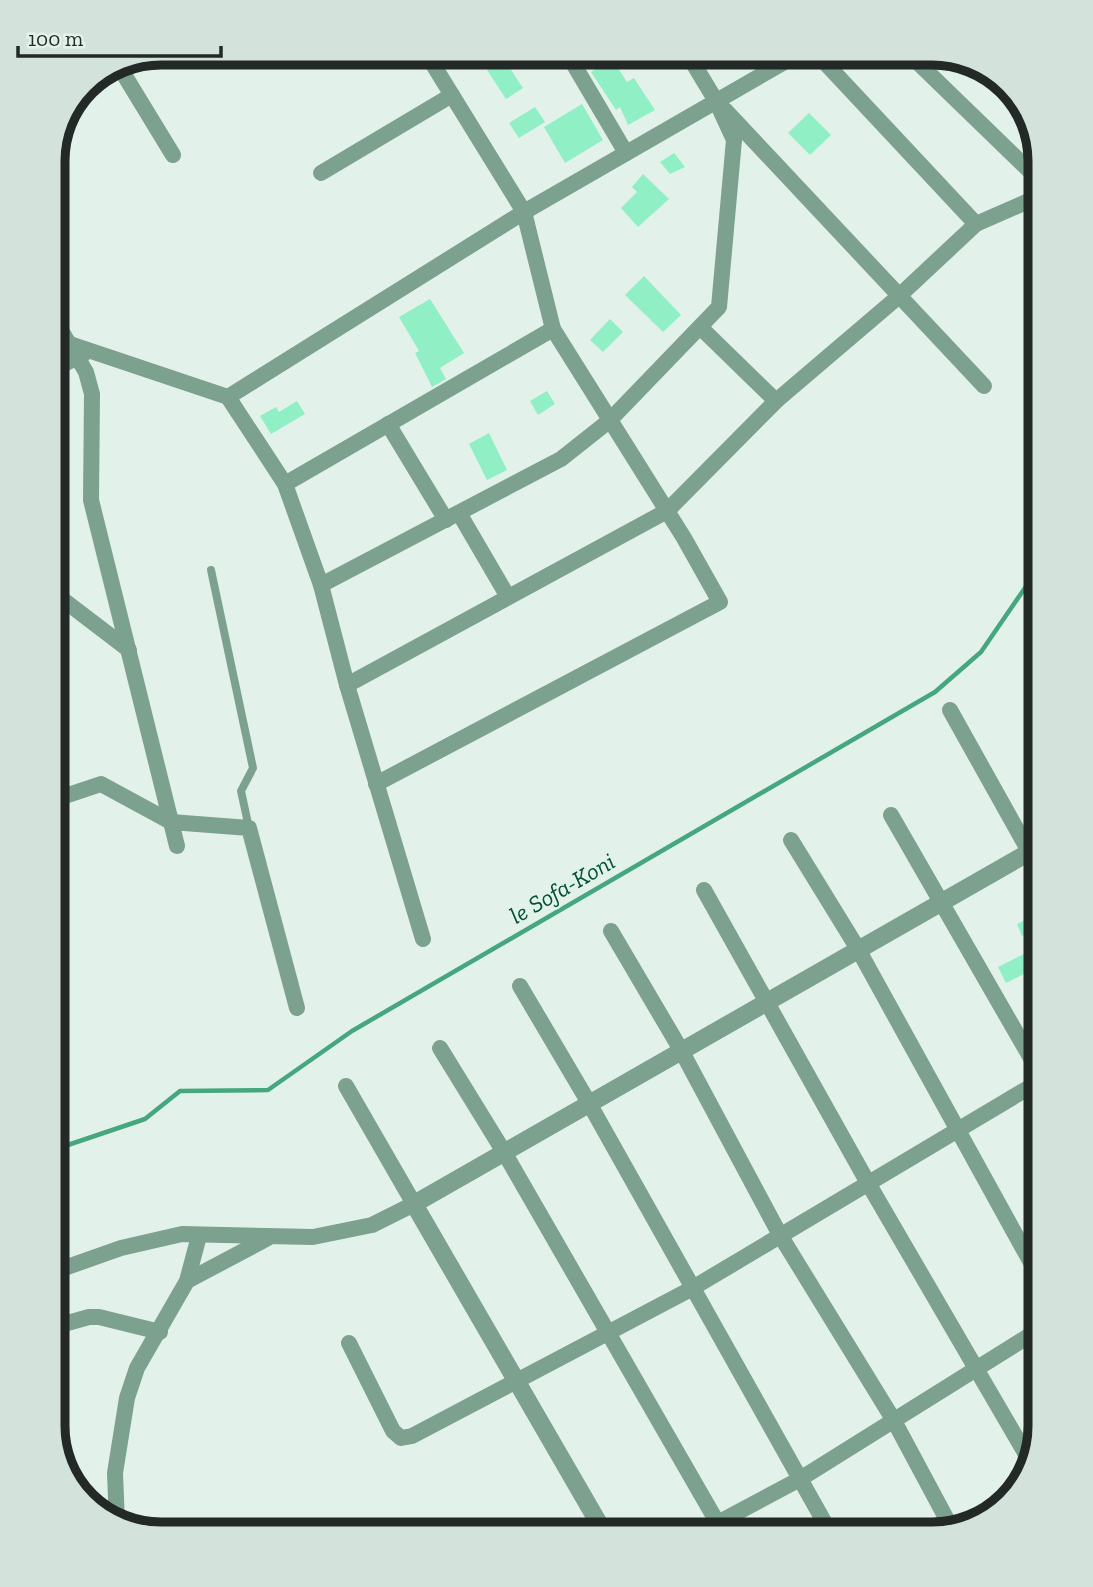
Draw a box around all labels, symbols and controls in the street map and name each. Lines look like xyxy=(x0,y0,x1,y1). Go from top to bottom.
scale bar xyxy=(18,14,220,58)
text: 100 m xyxy=(28,26,83,51)
water label: le Sofa-Koni xyxy=(504,846,620,930)

